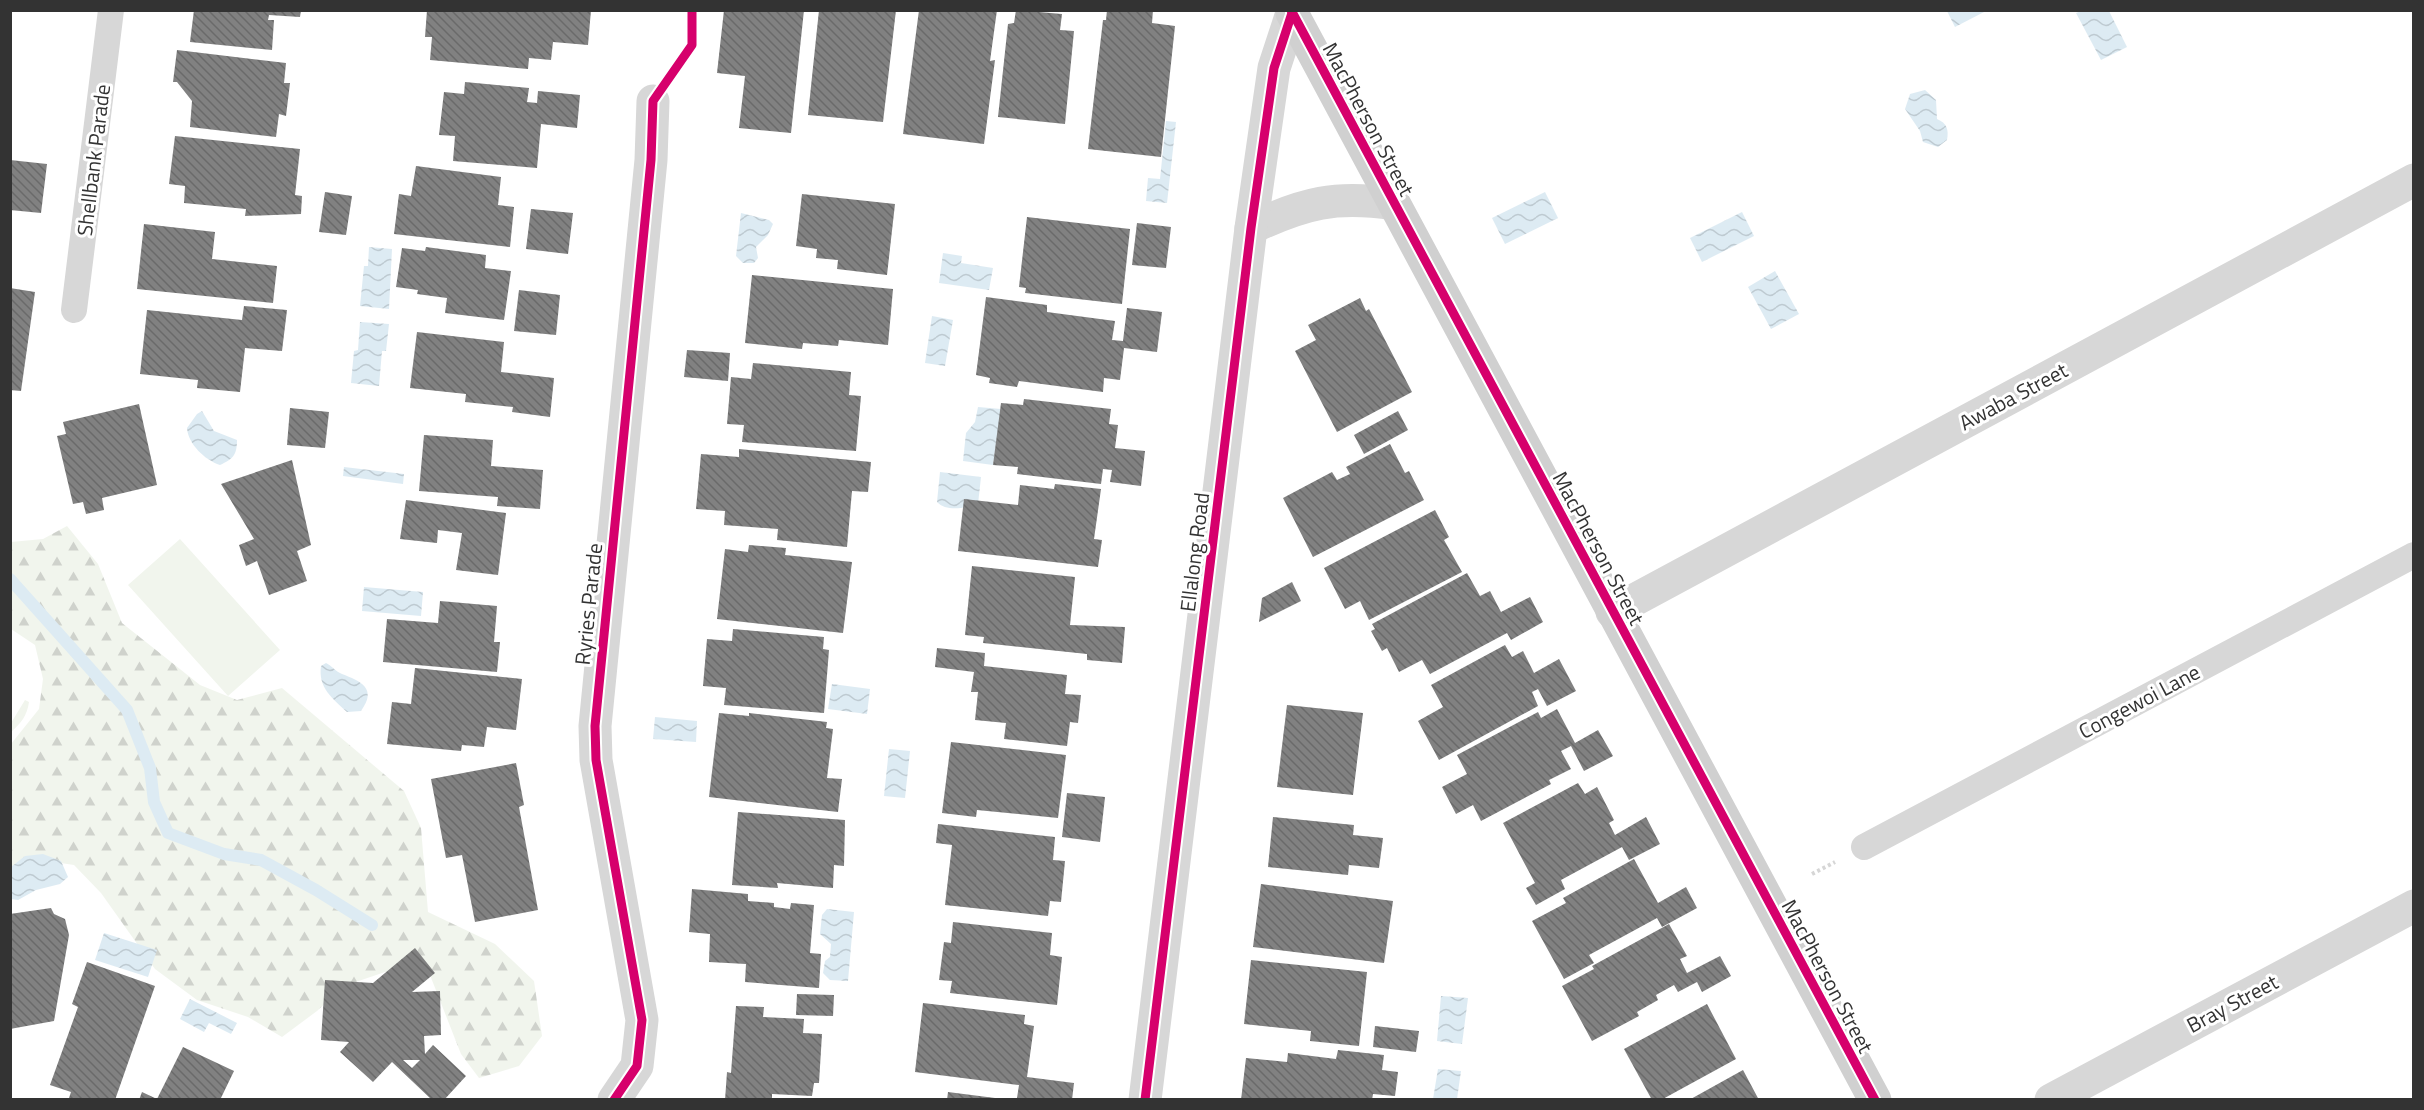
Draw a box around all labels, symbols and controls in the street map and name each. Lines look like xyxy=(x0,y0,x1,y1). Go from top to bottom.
street label: MacPherson Street xyxy=(1315,37,1423,202)
street label: Shellbank Parade xyxy=(68,82,118,238)
street label: Awaba Street xyxy=(1953,354,2074,438)
street label: MacPherson Street xyxy=(1545,466,1653,631)
street label: Ellalong Road xyxy=(1171,491,1217,613)
street label: Ryries Parade xyxy=(566,542,610,666)
street label: Congewoi Lane xyxy=(2073,656,2205,746)
street label: MacPherson Street xyxy=(1774,894,1882,1059)
street label: Bray Street xyxy=(2181,965,2284,1040)

